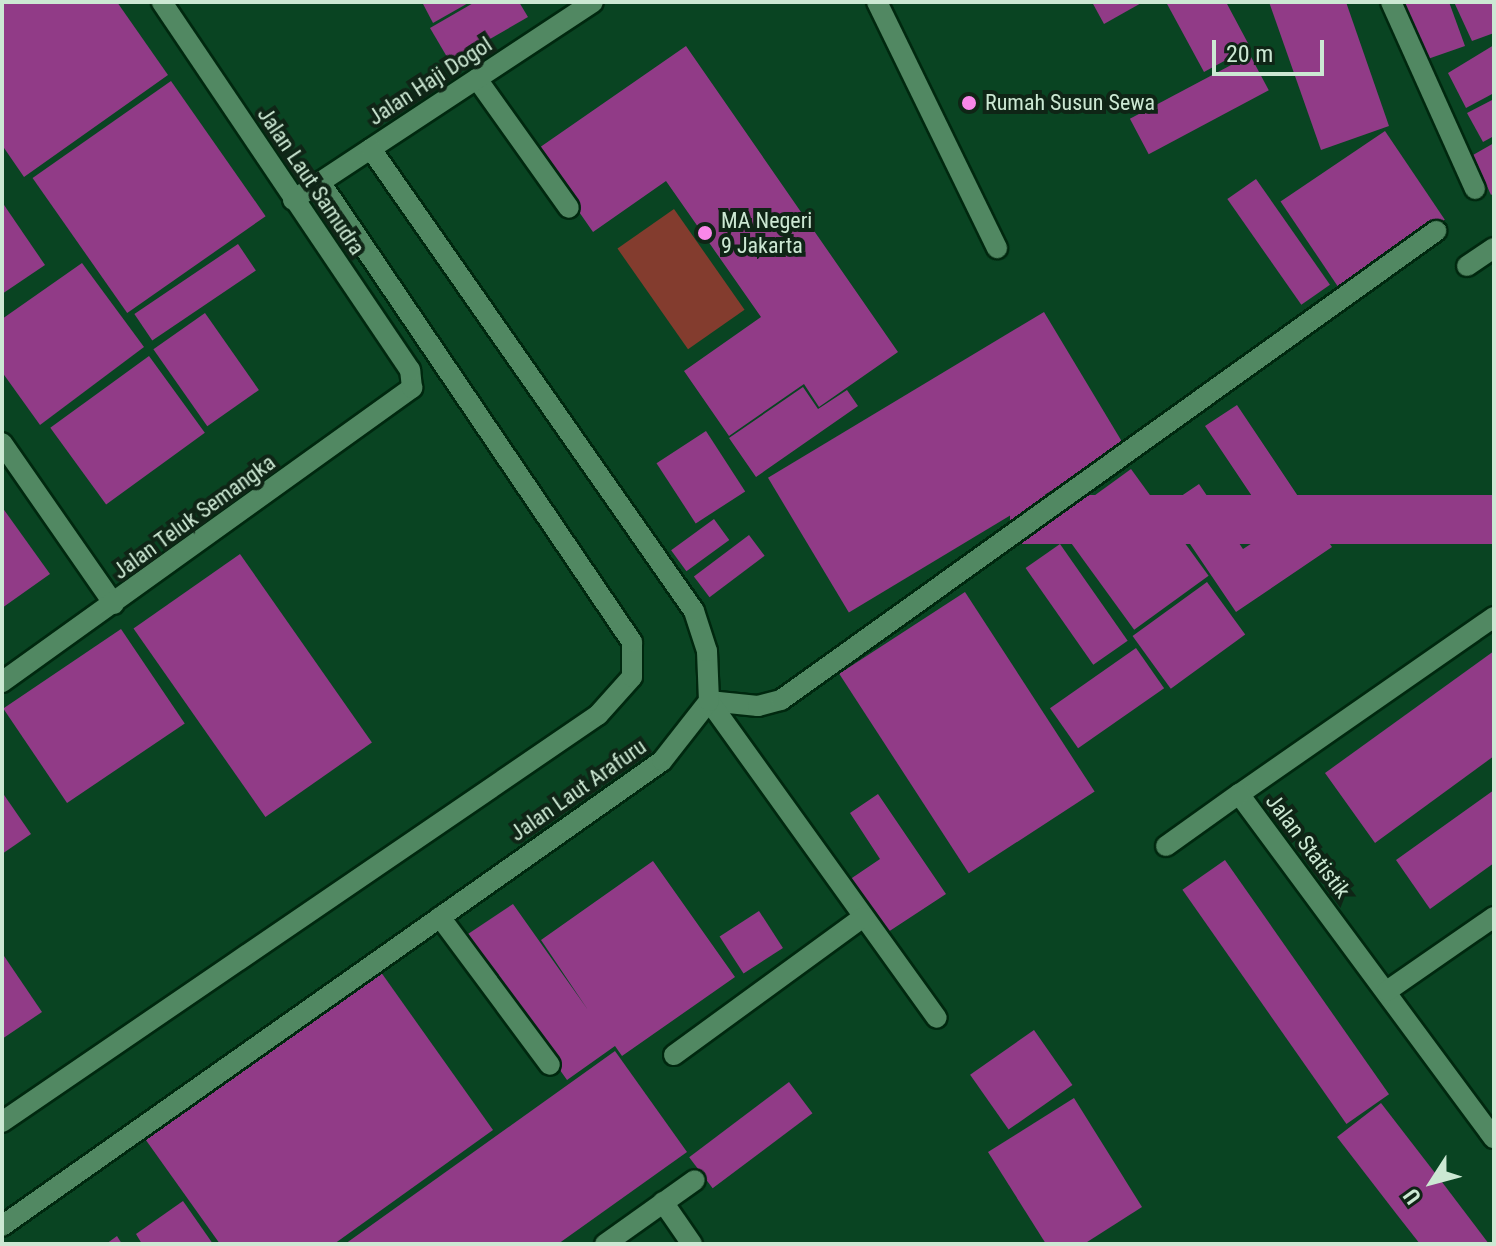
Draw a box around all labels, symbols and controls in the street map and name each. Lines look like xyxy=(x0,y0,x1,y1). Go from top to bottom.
scale bar xyxy=(1216,24,1328,74)
street label: Jalan Haji Dogol xyxy=(363,31,497,131)
text: 20 m xyxy=(1226,40,1273,68)
place label: Rumah Susun Sewa xyxy=(985,90,1155,116)
marker: Rumah Susun Sewa xyxy=(960,94,978,112)
street label: Jalan Laut Samudra xyxy=(252,102,370,260)
place label: MA Negeri 9 Jakarta xyxy=(721,207,812,258)
marker: MA Negeri 9 Jakarta xyxy=(696,224,714,242)
street label: Jalan Teluk Semangka xyxy=(108,449,280,585)
street label: Jalan Laut Arafuru xyxy=(505,733,651,847)
street label: Jalan Statistik xyxy=(1260,789,1356,903)
north arrow xyxy=(1392,1142,1472,1222)
text: U xyxy=(1398,1184,1426,1209)

